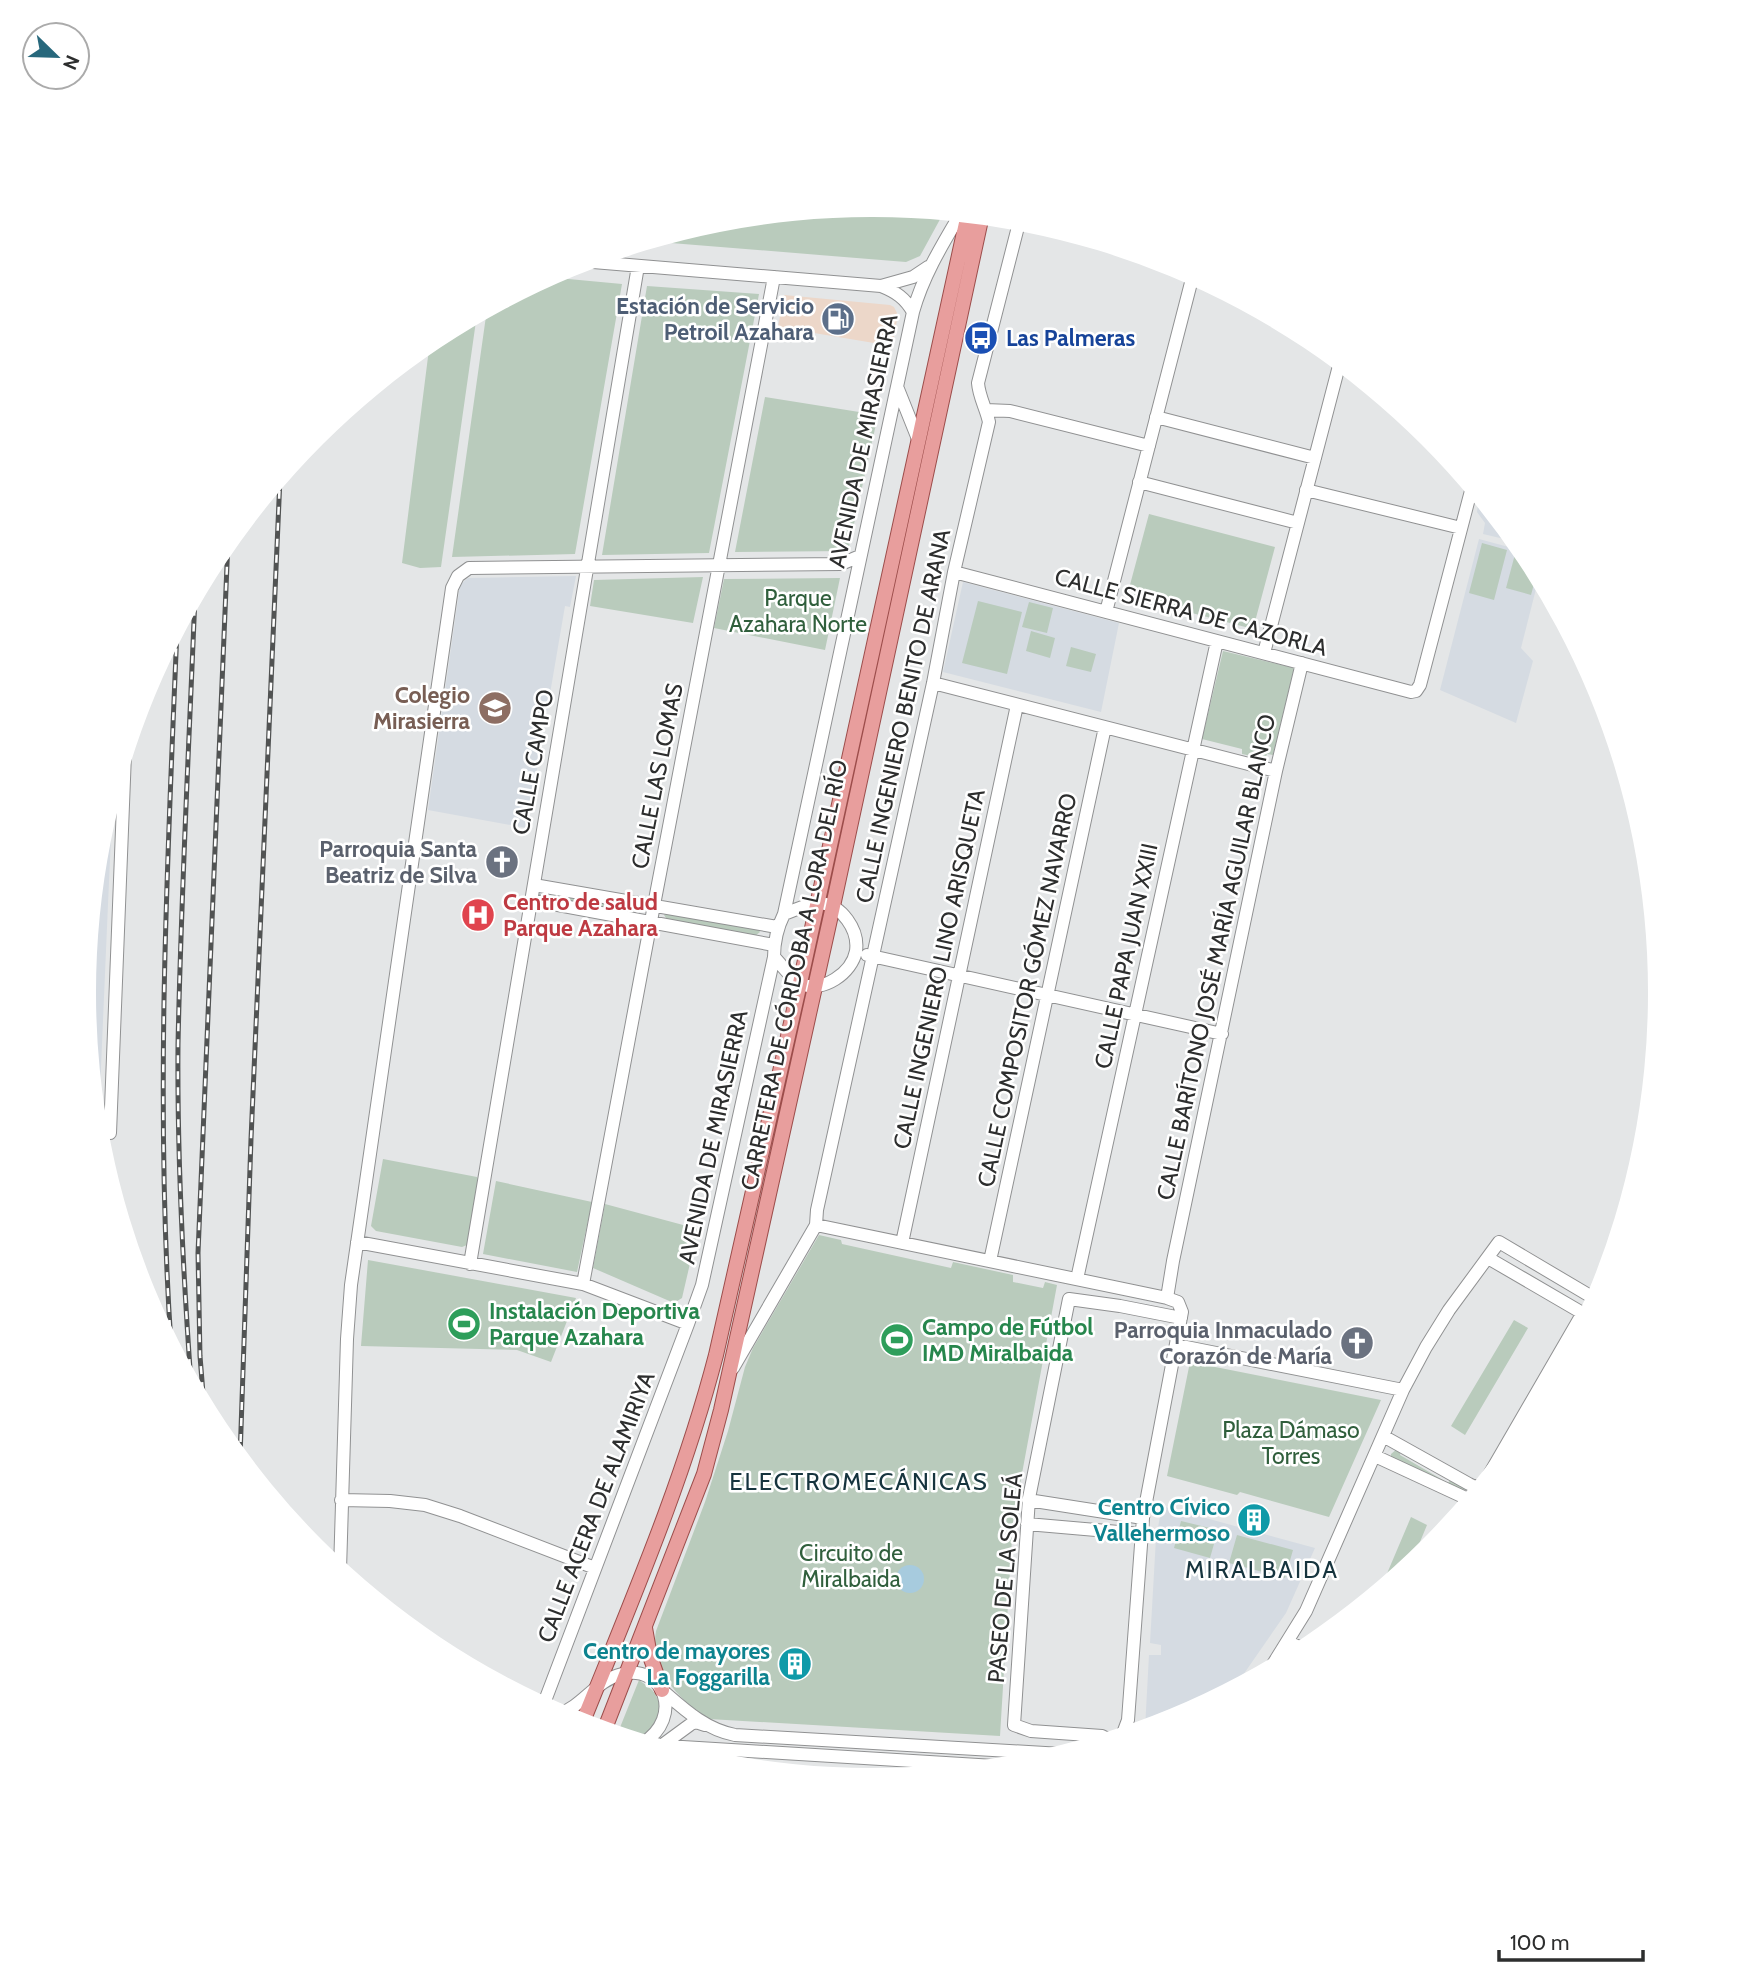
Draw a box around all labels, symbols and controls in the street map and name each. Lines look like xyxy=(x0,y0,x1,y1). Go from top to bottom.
north arrow xyxy=(21,21,91,91)
text: N xyxy=(58,52,84,73)
place label: Estación de Servicio Petroil Azahara xyxy=(616,292,815,346)
fuel station icon: Estación de Servicio Petroil Azahara xyxy=(819,300,857,338)
street label: AVENIDA DE MIRASIERRA xyxy=(822,312,904,570)
bus stop icon: Las Palmeras xyxy=(962,319,1000,357)
place label: Las Palmeras xyxy=(1006,324,1136,352)
street label: CALLE INGENIERO BENITO DE ARANA xyxy=(850,527,956,905)
street label: CALLE SIERRA DE CAZORLA xyxy=(1052,562,1330,662)
park label: Parque Azahara Norte xyxy=(729,584,867,638)
place label: Colegio Mirasierra xyxy=(373,681,471,735)
street label: CALLE LAS LOMAS xyxy=(625,681,689,871)
street label: CALLE CAMPO xyxy=(506,687,560,837)
school or university icon: Colegio Mirasierra xyxy=(476,689,514,727)
street label: CALLE BARÍTONO JOSÉ MARÍA AGUILAR BLANCO xyxy=(1150,711,1281,1203)
street label: CARRETERA DE CÓRDOBA A LORA DEL RÍO xyxy=(734,757,853,1193)
street label: CALLE INGENIERO LINO ARISQUETA xyxy=(887,786,991,1152)
street label: CALLE COMPOSITOR GÓMEZ NAVARRO xyxy=(972,791,1082,1189)
place label: Parroquia Santa Beatriz de Silva xyxy=(319,835,478,889)
street label: CALLE PAPA JUAN XXIII xyxy=(1088,841,1164,1071)
church icon: Parroquia Santa Beatriz de Silva xyxy=(483,843,521,881)
place label: Centro de salud Parque Azahara xyxy=(503,888,658,942)
hospital icon: Centro de salud Parque Azahara xyxy=(459,896,497,934)
street label: AVENIDA DE MIRASIERRA xyxy=(672,1008,754,1266)
place label: Instalación Deportiva Parque Azahara xyxy=(489,1297,700,1351)
sports icon: Instalación Deportiva Parque Azahara xyxy=(445,1305,483,1343)
place label: Campo de Fútbol IMD Miralbaida xyxy=(922,1313,1093,1367)
place label: Parroquia Inmaculado Corazón de María xyxy=(1114,1316,1333,1370)
sports icon: Campo de Fútbol IMD Miralbaida xyxy=(878,1321,916,1359)
church icon: Parroquia Inmaculado Corazón de María xyxy=(1338,1324,1376,1362)
street label: CALLE ACERA DE ALAMIRIYA xyxy=(531,1368,661,1646)
park label: Plaza Dámaso Torres xyxy=(1222,1416,1360,1470)
district label: ELECTROMECÁNICAS xyxy=(729,1467,989,1496)
street label: PASEO DE LA SOLEÁ xyxy=(981,1472,1028,1684)
place label: Centro Cívico Vallehermoso xyxy=(1093,1493,1230,1547)
building icon: Centro Cívico Vallehermoso xyxy=(1235,1501,1273,1539)
park label: Circuito de Miralbaida xyxy=(799,1539,903,1593)
district label: MIRALBAIDA xyxy=(1185,1555,1339,1584)
place label: Centro de mayores La Foggarilla xyxy=(583,1637,771,1691)
building icon: Centro de mayores La Foggarilla xyxy=(776,1645,814,1683)
scale bar xyxy=(1499,1918,1642,1962)
text: 100 m xyxy=(1510,1930,1569,1955)

